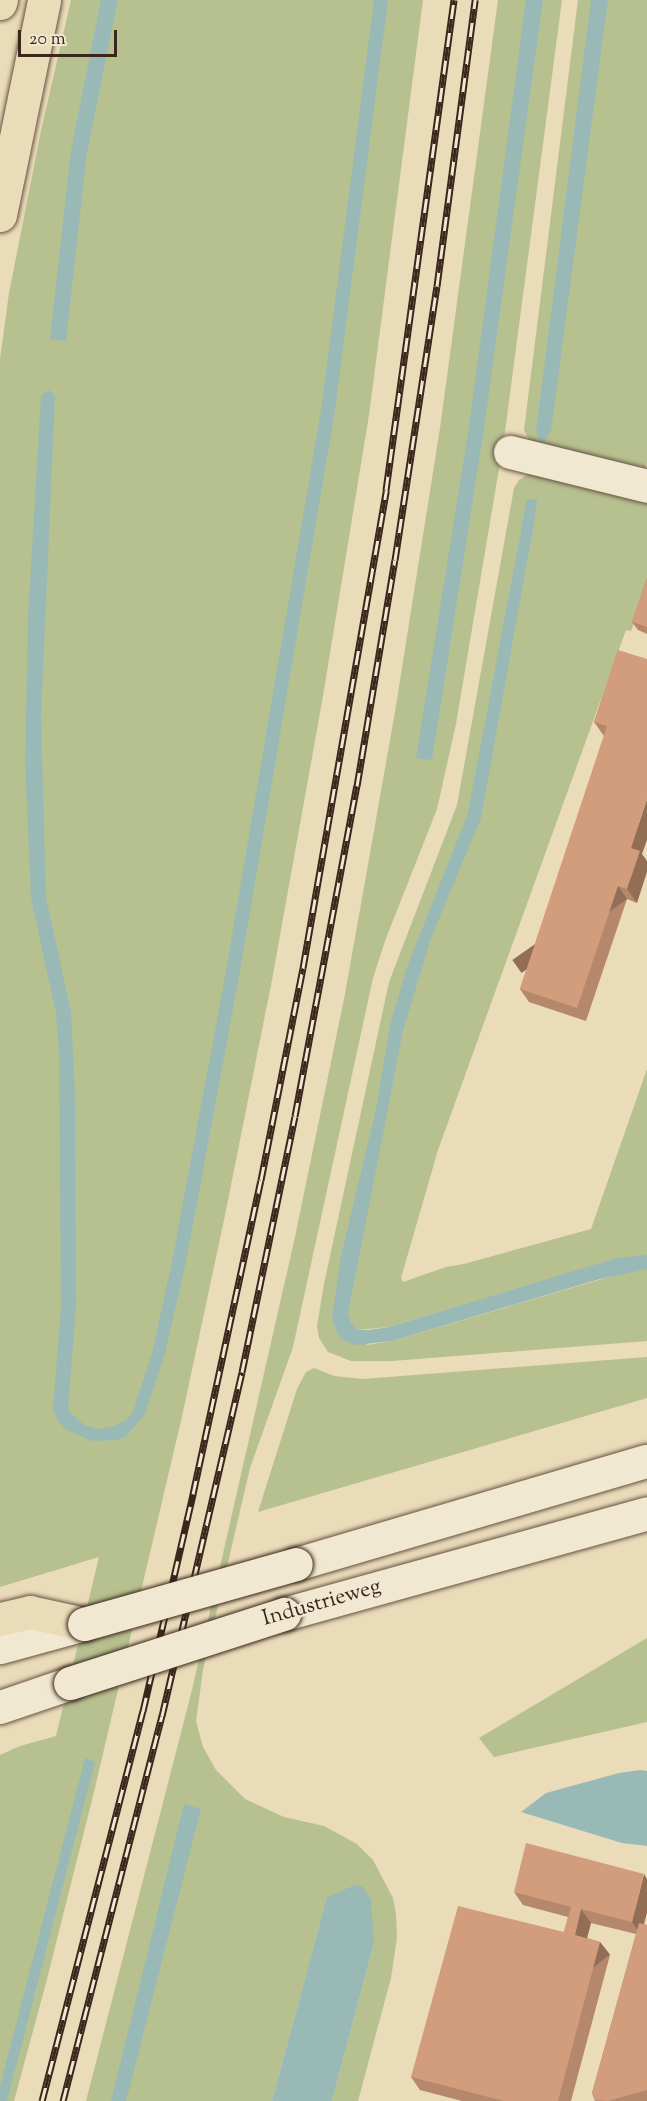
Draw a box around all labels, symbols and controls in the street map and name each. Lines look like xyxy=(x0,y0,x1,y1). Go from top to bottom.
scale bar xyxy=(21,18,120,56)
text: 20 m xyxy=(29,27,66,53)
street label: Industrieweg xyxy=(260,1574,384,1634)

